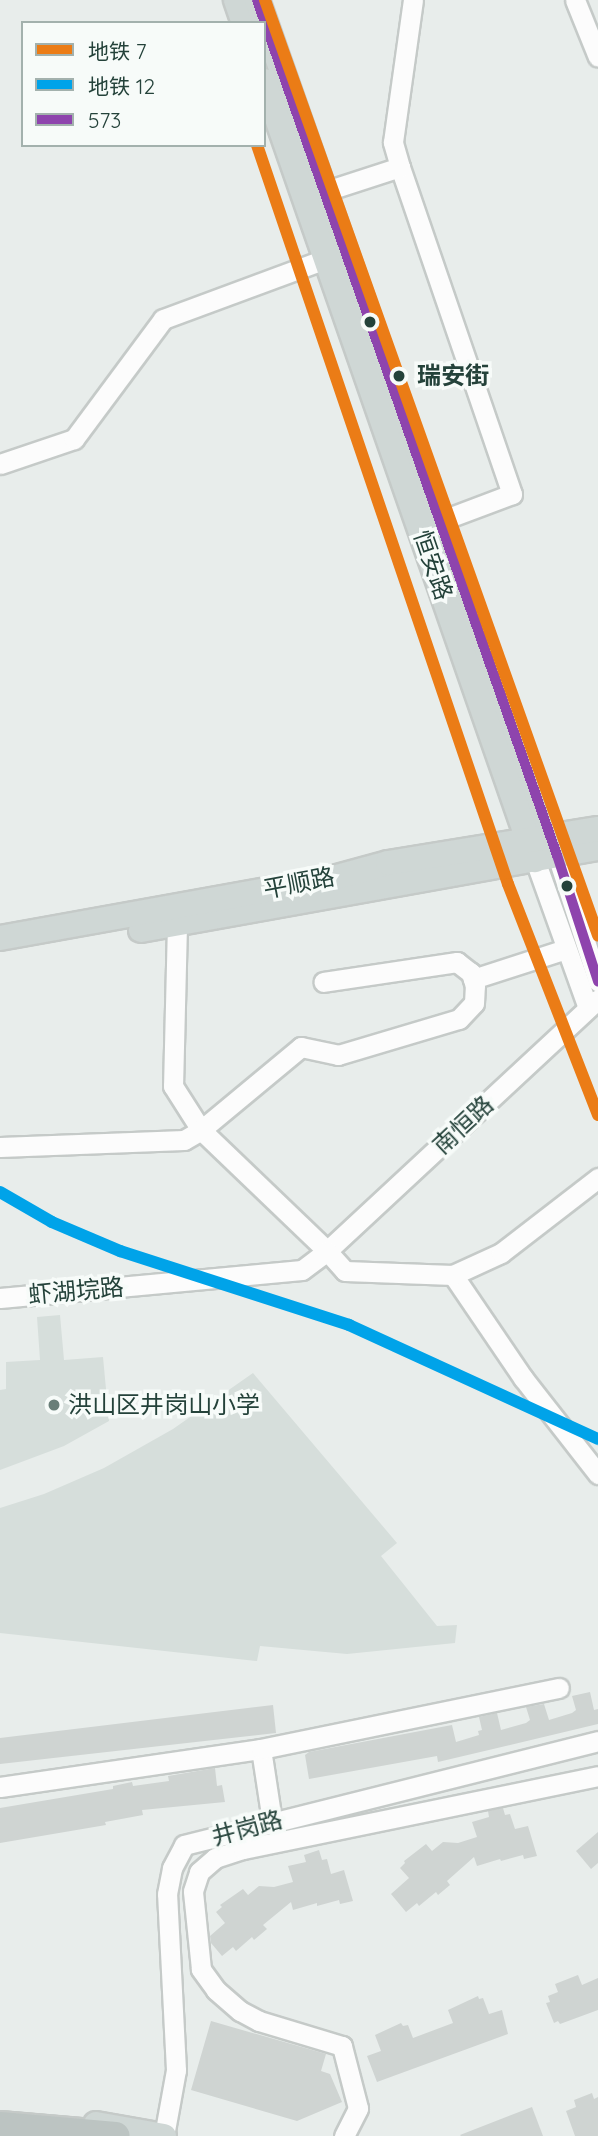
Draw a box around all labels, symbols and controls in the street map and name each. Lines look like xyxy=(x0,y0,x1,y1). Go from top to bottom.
legend xyxy=(21,21,266,147)
text: 地铁 7 xyxy=(88,38,147,64)
text: 地铁 12 xyxy=(88,73,155,99)
text: 573 xyxy=(88,107,121,133)
unlabelled marker xyxy=(363,315,377,329)
place label: 瑞安街 xyxy=(417,362,489,390)
marker: 瑞安街 xyxy=(387,364,411,388)
street label: 恒安路 xyxy=(408,526,458,604)
street label: 平顺路 xyxy=(261,862,337,904)
unlabelled marker xyxy=(560,879,574,893)
street label: 南恒路 xyxy=(427,1090,499,1160)
street label: 虾湖垸路 xyxy=(27,1272,125,1310)
place label: 洪山区井岗山小学 xyxy=(68,1391,260,1419)
marker: 洪山区井岗山小学 xyxy=(46,1397,62,1413)
street label: 井岗路 xyxy=(208,1805,286,1851)

